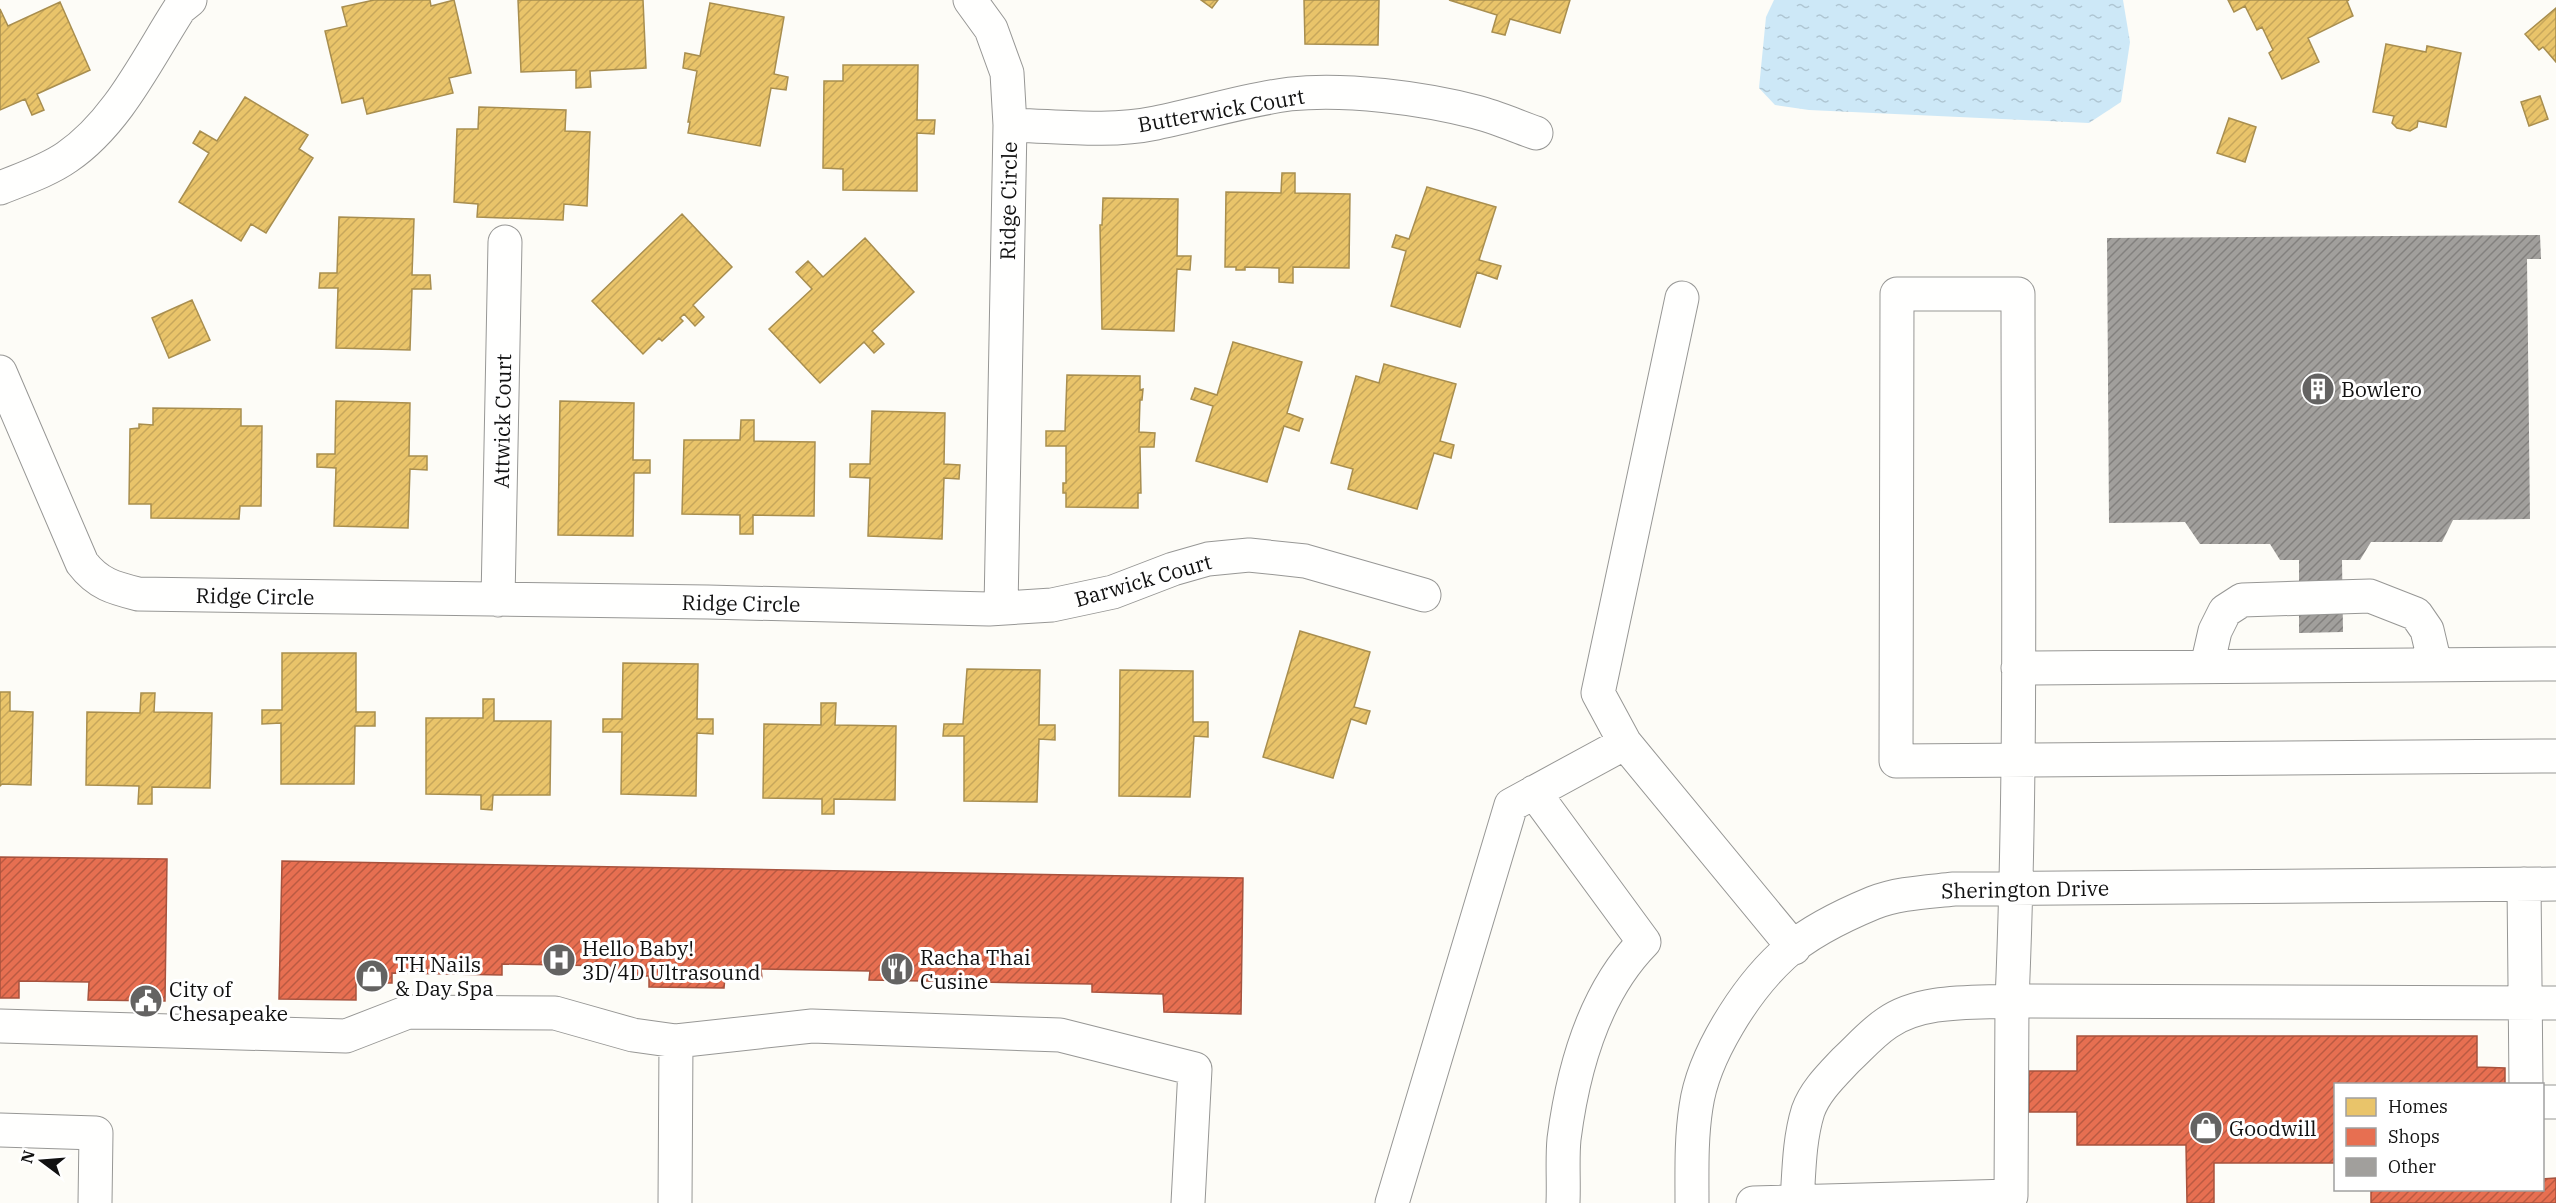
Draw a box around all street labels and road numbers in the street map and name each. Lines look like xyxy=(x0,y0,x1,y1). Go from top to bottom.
street label: Butterwick Court xyxy=(1135,82,1307,138)
street label: Ridge Circle xyxy=(993,141,1023,261)
street label: Attwick Court xyxy=(487,353,517,489)
street label: Barwick Court xyxy=(1071,547,1215,613)
street label: Ridge Circle xyxy=(195,581,315,611)
street label: Ridge Circle xyxy=(681,588,801,618)
street label: Sherington Drive xyxy=(1941,874,2109,904)

